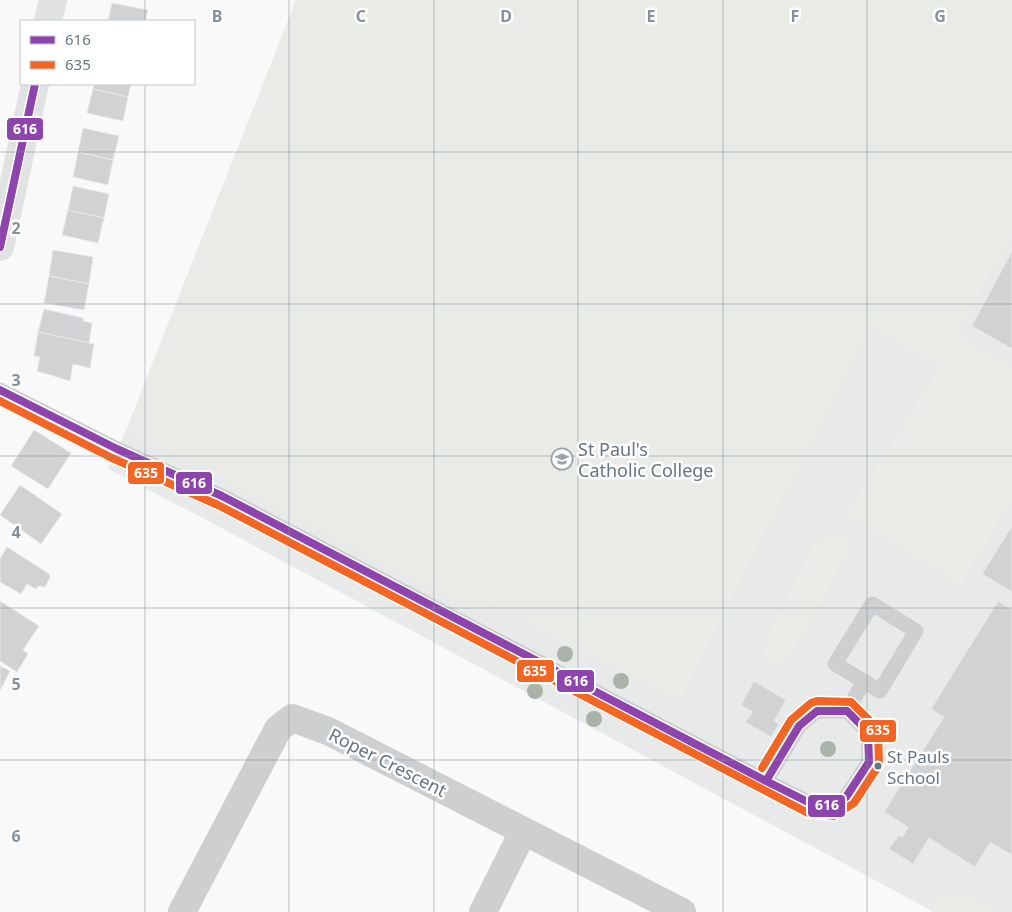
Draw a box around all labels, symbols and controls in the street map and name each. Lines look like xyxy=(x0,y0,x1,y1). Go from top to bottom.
text: B xyxy=(212,5,222,27)
text: C xyxy=(356,5,366,27)
text: D xyxy=(500,5,512,27)
text: E xyxy=(647,5,656,27)
text: F xyxy=(791,5,799,27)
text: G xyxy=(934,5,946,27)
legend xyxy=(20,20,195,85)
text: 616 xyxy=(65,29,91,49)
text: 635 xyxy=(65,54,91,74)
line badge: 616 xyxy=(6,117,44,141)
text: 616 xyxy=(13,119,37,138)
text: 2 xyxy=(11,217,21,239)
text: 3 xyxy=(11,369,21,391)
place label: St Paul's Catholic College xyxy=(578,437,714,482)
school or university icon: St Paul's Catholic College xyxy=(550,447,574,471)
line badge: 635 xyxy=(127,461,165,485)
text: 635 xyxy=(134,463,158,482)
line badge: 616 xyxy=(175,471,213,495)
text: 616 xyxy=(182,473,206,492)
text: 4 xyxy=(11,521,21,543)
line badge: 635 xyxy=(516,659,555,683)
text: 635 xyxy=(523,661,547,680)
line badge: 616 xyxy=(556,669,595,693)
text: 616 xyxy=(564,671,588,690)
text: 5 xyxy=(11,673,21,695)
line badge: 635 xyxy=(859,719,897,743)
text: 635 xyxy=(866,720,890,739)
street label: Roper Crescent xyxy=(325,722,451,802)
place label: St Pauls School xyxy=(887,745,950,789)
marker: St Pauls School xyxy=(873,761,883,771)
line badge: 616 xyxy=(807,794,846,818)
text: 616 xyxy=(815,795,839,814)
text: 6 xyxy=(11,825,21,847)

